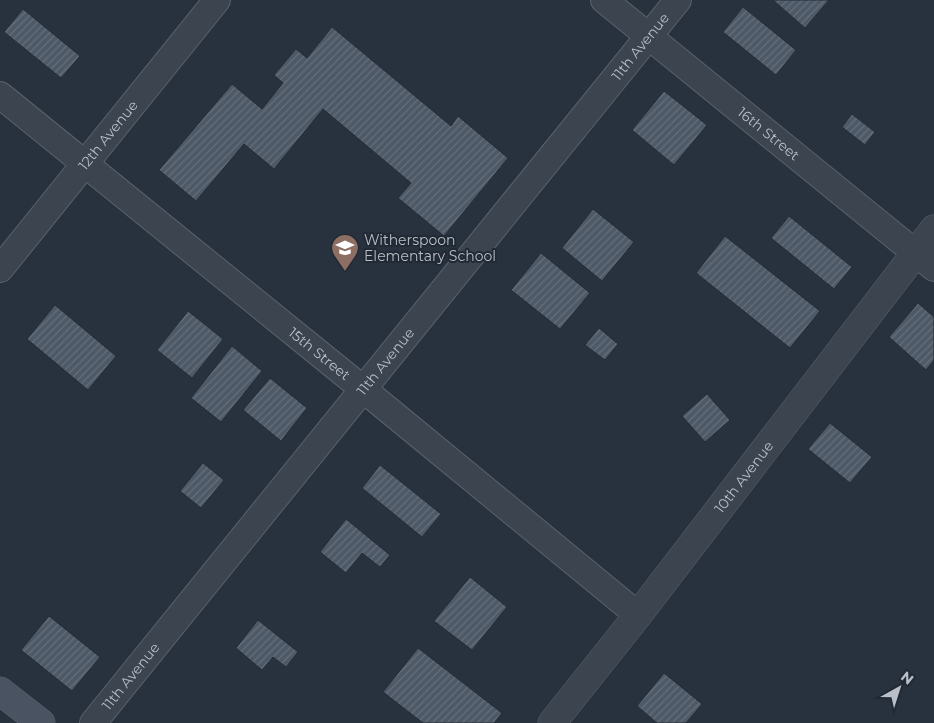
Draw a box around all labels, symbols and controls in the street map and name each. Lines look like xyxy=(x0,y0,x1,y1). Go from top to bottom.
street label: 11th Avenue xyxy=(607,9,673,84)
street label: 12th Avenue xyxy=(74,96,142,174)
street label: 16th Street xyxy=(734,103,804,164)
place label: Witherspoon Elementary School xyxy=(364,231,496,265)
school or university icon: Witherspoon Elementary School xyxy=(330,233,360,272)
street label: 15th Street xyxy=(285,323,354,384)
street label: 11th Avenue xyxy=(353,324,418,399)
street label: 10th Avenue xyxy=(710,437,777,517)
street label: 11th Avenue xyxy=(98,639,163,714)
north arrow xyxy=(874,663,924,713)
text: N xyxy=(897,667,917,688)

